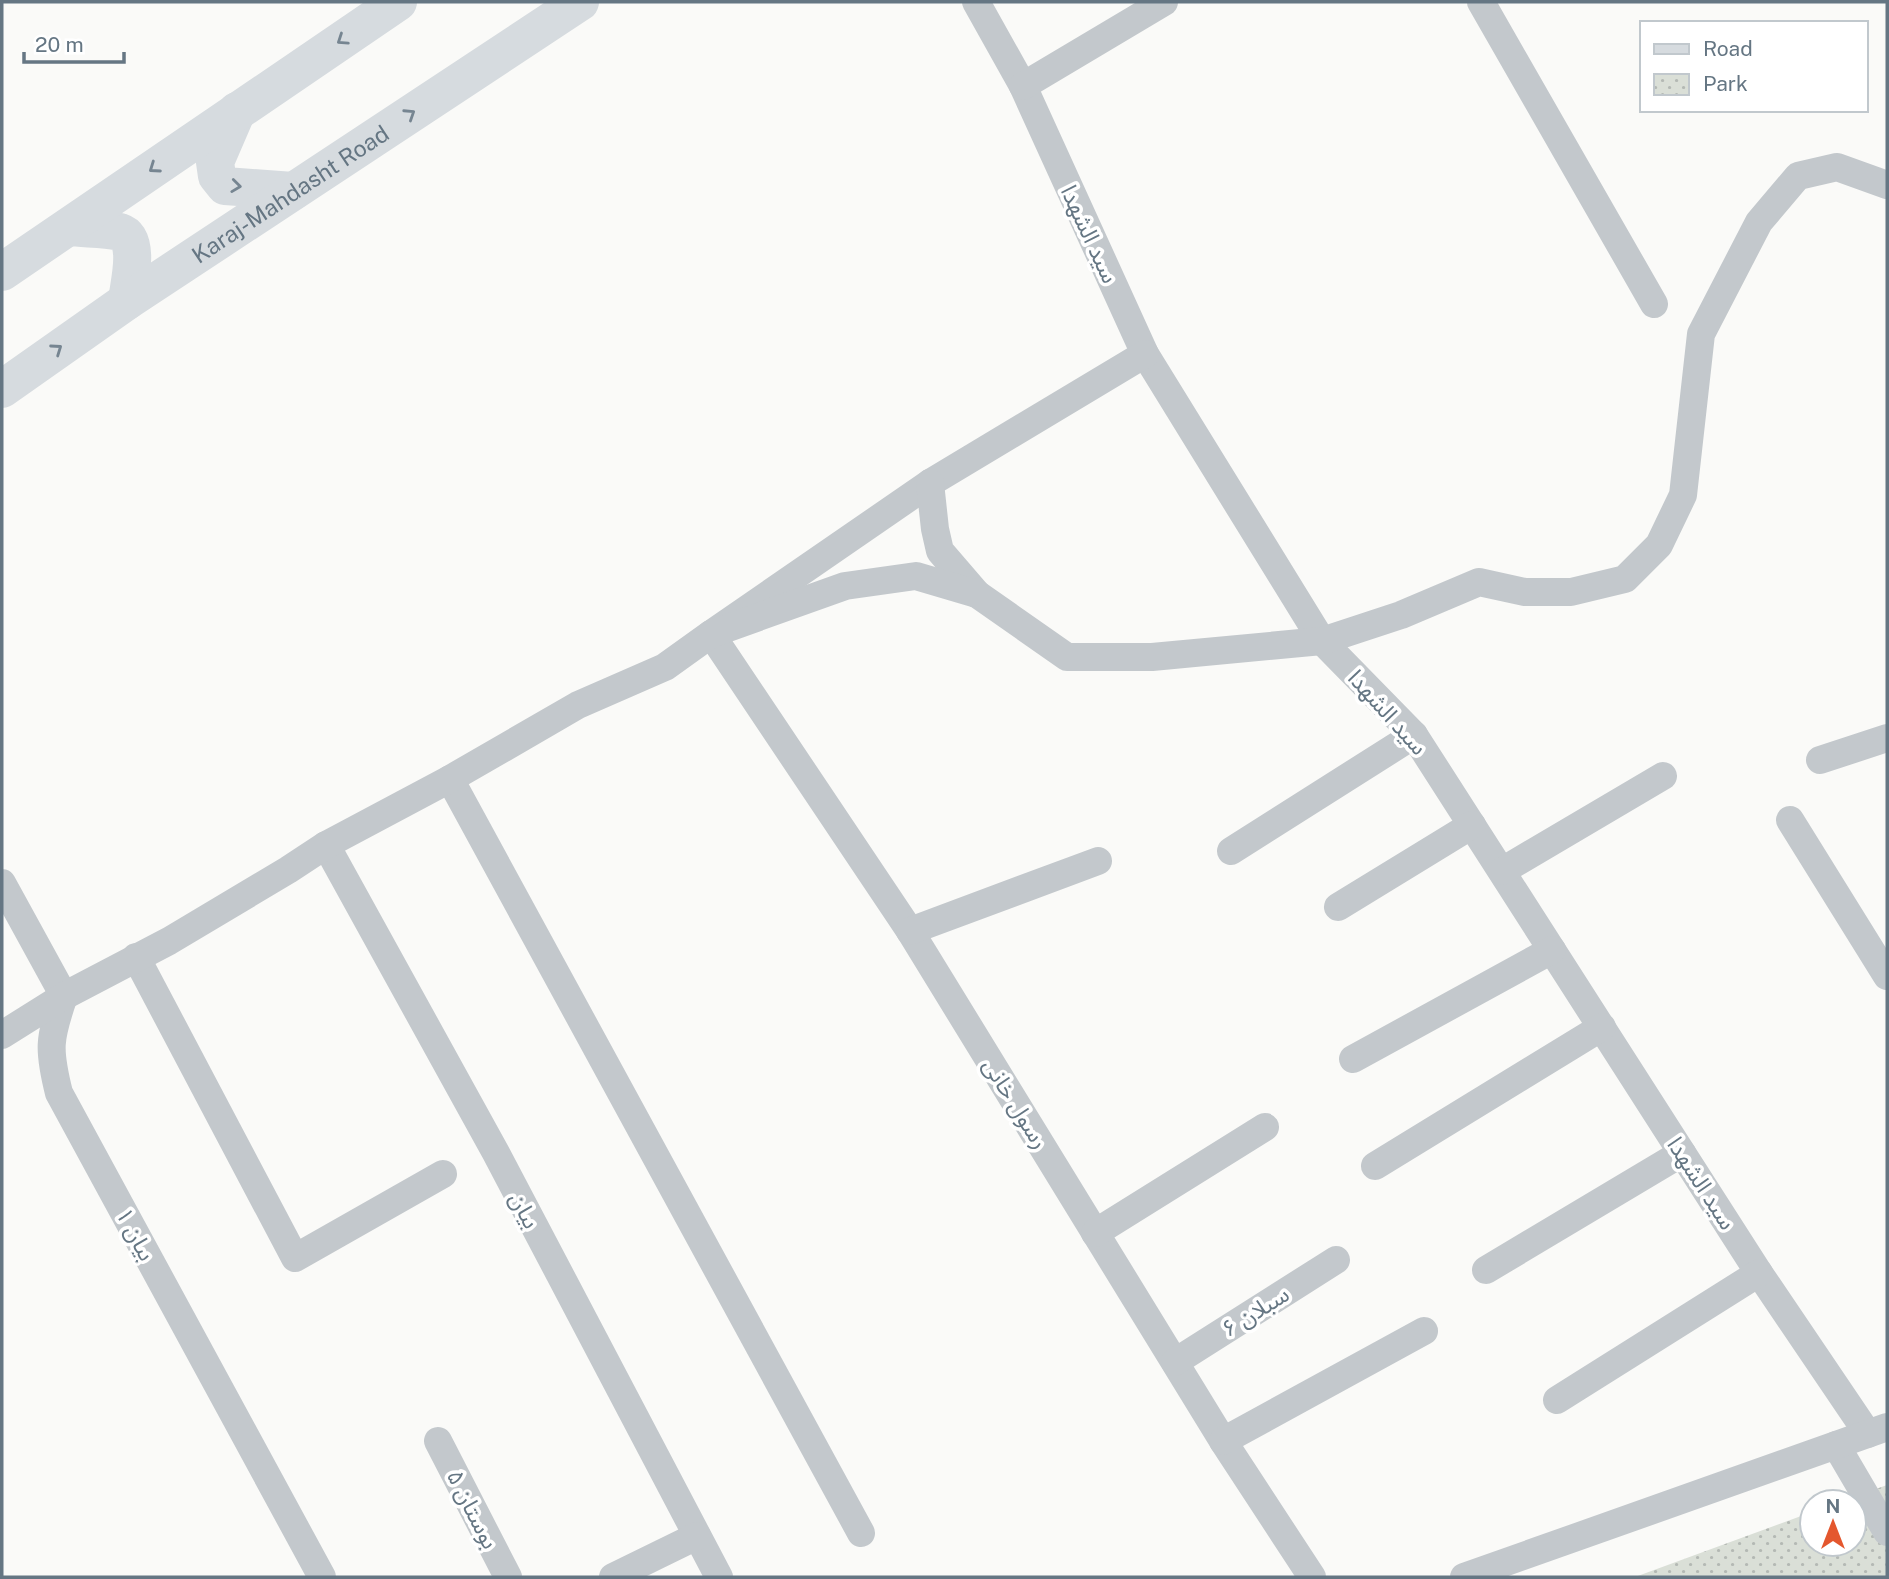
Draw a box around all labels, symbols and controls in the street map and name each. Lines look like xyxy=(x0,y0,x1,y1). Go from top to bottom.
scale bar xyxy=(24,21,124,65)
legend xyxy=(1640,21,1868,112)
text: 20 m xyxy=(35,32,84,57)
one-way arrow xyxy=(337,32,350,44)
text: Road xyxy=(1703,36,1753,61)
text: Park xyxy=(1703,71,1748,96)
one-way arrow xyxy=(402,110,415,123)
street label: Karaj-Mahdasht Road xyxy=(186,119,393,268)
one-way arrow xyxy=(149,160,162,172)
one-way arrow xyxy=(230,178,242,193)
street label: سید الشهدا xyxy=(1056,181,1124,287)
one-way arrow xyxy=(49,345,62,357)
street label: سید الشهدا xyxy=(1343,664,1433,760)
street label: رسول خانی xyxy=(977,1053,1054,1154)
street label: سید الشهدا xyxy=(1662,1132,1742,1234)
street label: بیان xyxy=(504,1187,546,1233)
street label: بیان ۱ xyxy=(111,1203,161,1265)
street label: سبلان ۶ xyxy=(1216,1280,1294,1342)
street label: بوستان ۵ xyxy=(441,1465,504,1553)
north arrow xyxy=(1798,1488,1868,1558)
text: N xyxy=(1826,1495,1840,1517)

